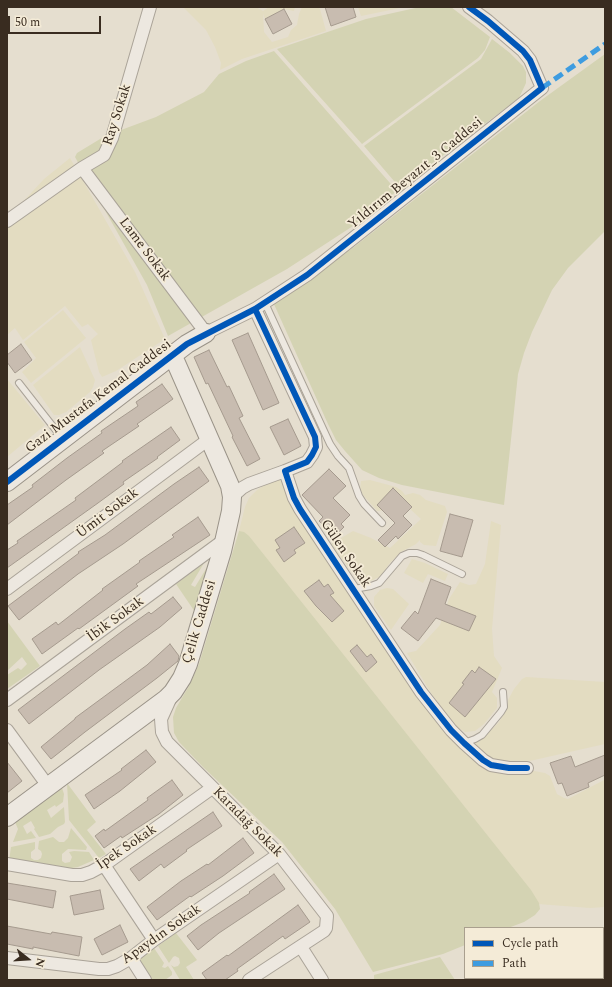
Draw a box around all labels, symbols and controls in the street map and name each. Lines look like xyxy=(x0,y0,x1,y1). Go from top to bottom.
scale bar xyxy=(10,8,103,34)
text: 50 m xyxy=(15,13,40,32)
street label: Ray Sokak xyxy=(100,82,136,148)
street label: Yıldırım Beyazıt_3 Caddesi xyxy=(345,114,487,234)
street label: Lame Sokak xyxy=(115,215,173,285)
street label: Gazi Mustafa Kemal Caddesi xyxy=(23,336,175,458)
street label: Ümit Sokak xyxy=(74,485,142,543)
street label: Gülen Sokak xyxy=(316,517,374,591)
street label: Çelik Caddesi xyxy=(179,578,221,666)
street label: İbik Sokak xyxy=(84,594,148,646)
street label: Karadağ Sokak xyxy=(208,784,286,862)
street label: İpek Sokak xyxy=(94,822,160,874)
street label: Apaydın Sokak xyxy=(119,901,205,969)
legend xyxy=(464,927,604,979)
text: Cycle path xyxy=(502,934,559,953)
north arrow xyxy=(8,939,48,979)
text: Path xyxy=(502,954,527,973)
text: N xyxy=(31,956,49,969)

